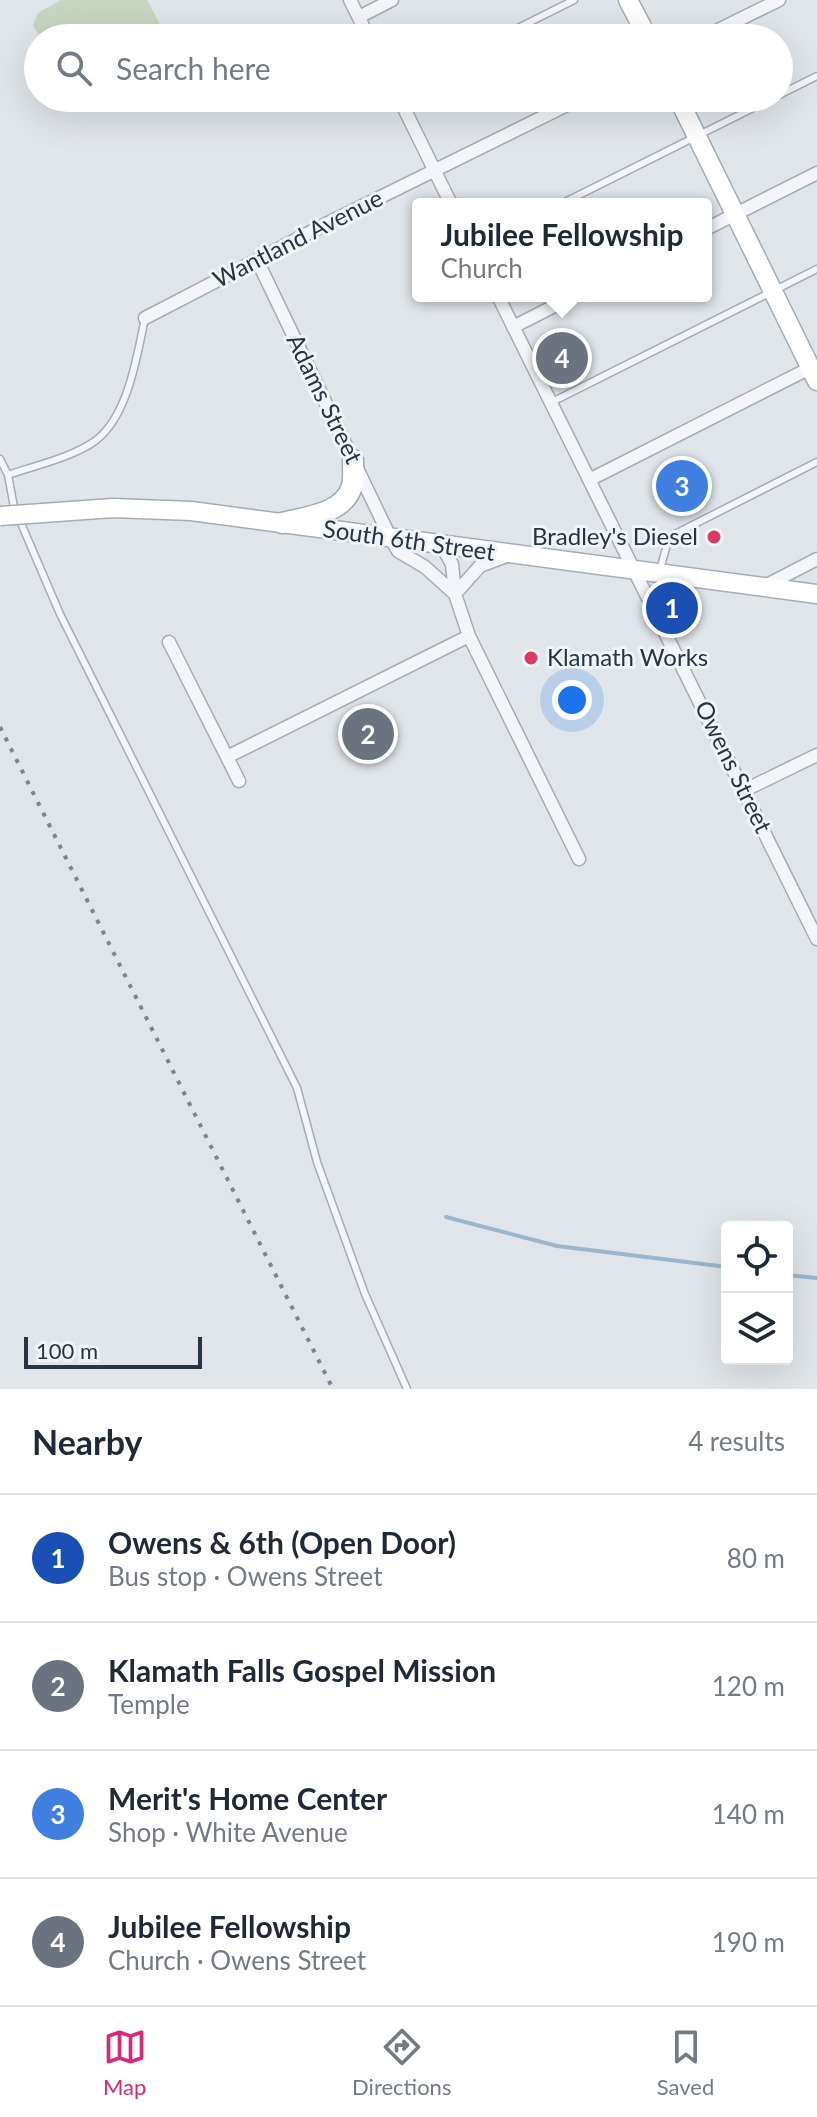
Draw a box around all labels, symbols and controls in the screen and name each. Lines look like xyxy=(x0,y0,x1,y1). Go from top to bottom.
search box xyxy=(24,24,793,112)
icon: search xyxy=(52,46,96,90)
text: Search here xyxy=(116,50,271,86)
street label: Wantland Avenue xyxy=(208,182,387,293)
popup xyxy=(412,198,712,302)
text: Jubilee Fellowship xyxy=(440,216,684,252)
text: Church xyxy=(440,252,523,284)
pin: 4 xyxy=(536,328,588,388)
street label: Adams Street xyxy=(281,329,369,468)
pin: 3 xyxy=(656,456,708,516)
street label: South 6th Street xyxy=(321,513,497,566)
place label: Bradley's Diesel xyxy=(532,521,698,550)
marker: Bradley's Diesel xyxy=(705,528,723,546)
pin: 1 xyxy=(646,578,698,638)
place label: Klamath Works xyxy=(547,642,708,671)
marker: Klamath Works xyxy=(522,649,540,667)
your location xyxy=(552,680,592,720)
street label: Owens Street xyxy=(690,695,779,838)
pin: 2 xyxy=(342,704,394,764)
map controls xyxy=(721,1221,793,1365)
button: locate xyxy=(721,1221,793,1293)
button: layers xyxy=(721,1293,793,1365)
scale bar xyxy=(24,1333,202,1369)
text: 100 m xyxy=(36,1337,98,1364)
text: Nearby xyxy=(32,1421,143,1462)
text: 4 results xyxy=(688,1425,785,1457)
text: Owens & 6th (Open Door) xyxy=(108,1524,456,1560)
text: 1 xyxy=(50,1542,66,1574)
text: 80 m xyxy=(727,1542,785,1574)
text: Bus stop · Owens Street xyxy=(108,1560,383,1592)
text: Klamath Falls Gospel Mission xyxy=(108,1652,496,1688)
text: 2 xyxy=(50,1670,66,1702)
text: 120 m xyxy=(712,1670,785,1702)
text: Temple xyxy=(108,1688,190,1720)
text: Merit's Home Center xyxy=(108,1780,387,1816)
text: 3 xyxy=(50,1798,66,1830)
text: 140 m xyxy=(712,1798,785,1830)
text: Shop · White Avenue xyxy=(108,1816,348,1848)
text: Jubilee Fellowship xyxy=(108,1908,351,1944)
text: 4 xyxy=(50,1926,66,1958)
text: 190 m xyxy=(712,1926,785,1958)
text: Church · Owens Street xyxy=(108,1944,366,1976)
tab: Map xyxy=(103,2025,147,2100)
tab: Directions xyxy=(352,2025,451,2100)
tab: Saved xyxy=(657,2025,714,2100)

